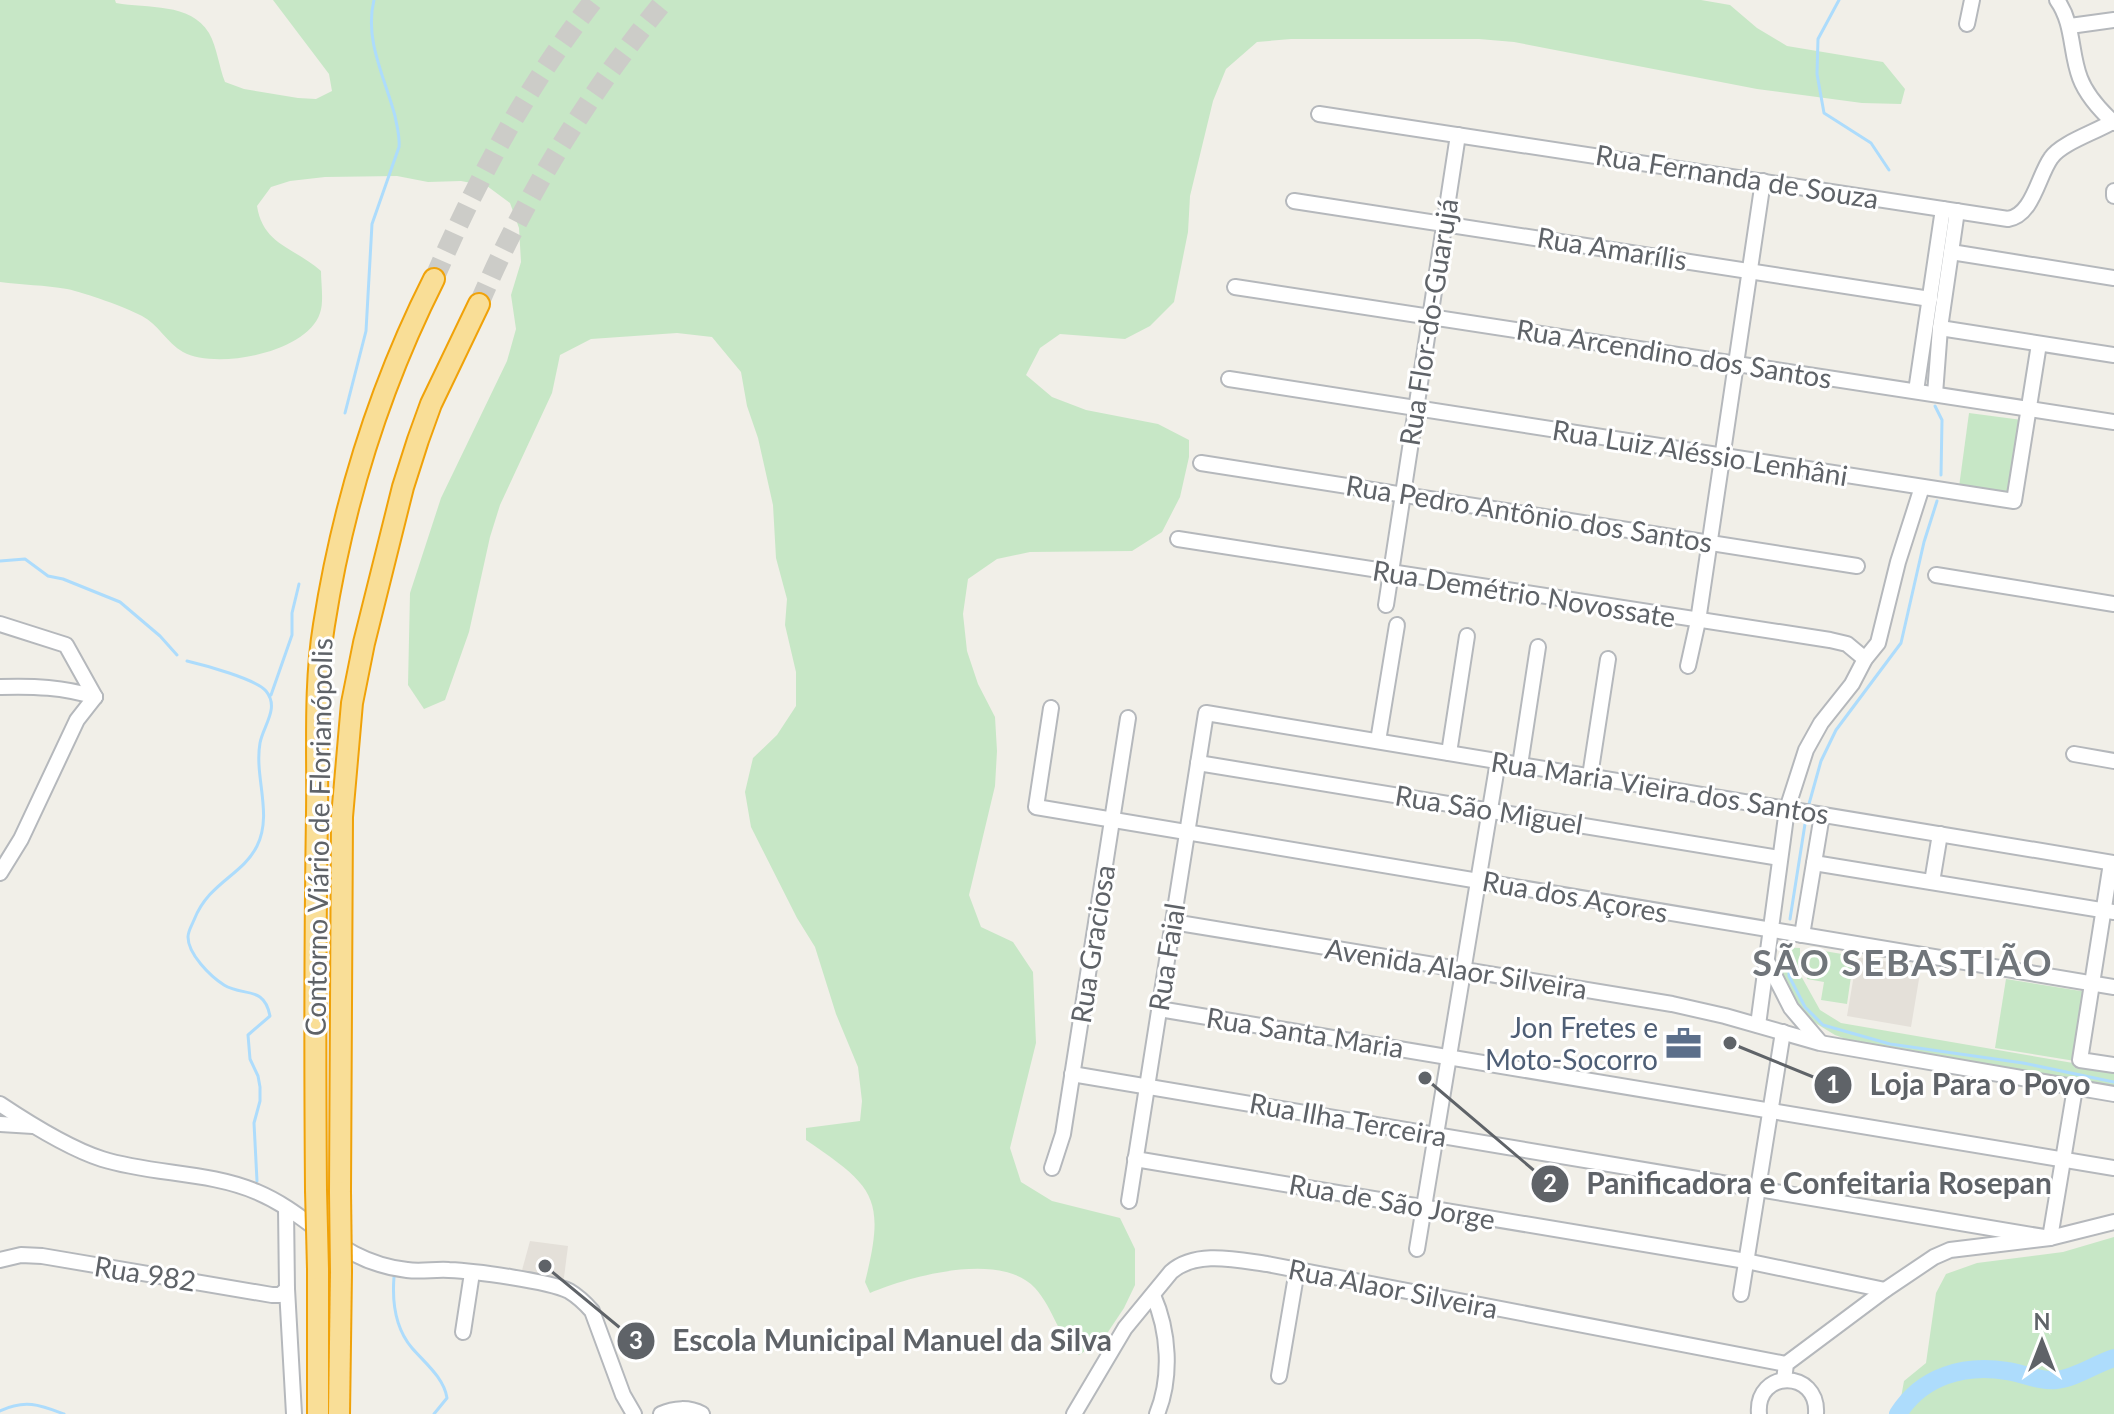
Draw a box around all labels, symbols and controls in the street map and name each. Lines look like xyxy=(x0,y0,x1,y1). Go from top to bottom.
street label: Rua Fernanda de Souza xyxy=(1593,137,1881,215)
street label: Rua Flor-do-Guarujá xyxy=(1392,196,1464,448)
street label: Rua Amarílis xyxy=(1535,219,1690,277)
street label: Rua Arcendino dos Santos xyxy=(1514,311,1834,395)
street label: Rua Luiz Aléssio Lenhâni xyxy=(1550,412,1850,492)
street label: Rua Pedro Antônio dos Santos xyxy=(1343,467,1715,559)
street label: Rua Demétrio Novossate xyxy=(1370,552,1678,634)
street label: Contorno Viário de Florianópolis xyxy=(298,638,338,1036)
street label: Rua Maria Vieira dos Santos xyxy=(1489,744,1831,831)
street label: Rua São Miguel xyxy=(1393,777,1585,841)
street label: Rua Graciosa xyxy=(1063,862,1121,1025)
street label: Rua dos Açores xyxy=(1480,863,1671,929)
street label: Rua Faial xyxy=(1141,901,1191,1013)
street label: Avenida Alaor Silveira xyxy=(1323,931,1590,1006)
district label: SÃO SEBASTIÃO xyxy=(1752,940,2054,984)
street label: Rua Santa Maria xyxy=(1204,1000,1406,1064)
place label: Jon Fretes e Moto-Socorro xyxy=(1485,1010,1658,1076)
office icon: Jon Fretes e Moto-Socorro xyxy=(1665,1025,1703,1063)
callout: Loja Para o Povo xyxy=(1813,1058,2106,1112)
text: Loja Para o Povo xyxy=(1870,1065,2090,1101)
text: 1 xyxy=(1826,1069,1840,1098)
street label: Rua Ilha Terceira xyxy=(1247,1085,1450,1153)
callout: Panificadora e Confeitaria Rosepan xyxy=(1530,1157,2068,1211)
text: Panificadora e Confeitaria Rosepan xyxy=(1586,1164,2052,1200)
street label: Rua de São Jorge xyxy=(1286,1166,1498,1236)
text: 2 xyxy=(1543,1168,1557,1197)
street label: Rua 982 xyxy=(92,1248,198,1298)
street label: Rua Alaor Silveira xyxy=(1286,1251,1501,1325)
north arrow xyxy=(2002,1302,2082,1382)
text: N xyxy=(2034,1308,2050,1335)
callout: Escola Municipal Manuel da Silva xyxy=(616,1314,1128,1368)
text: Escola Municipal Manuel da Silva xyxy=(672,1321,1112,1357)
text: 3 xyxy=(629,1325,643,1354)

